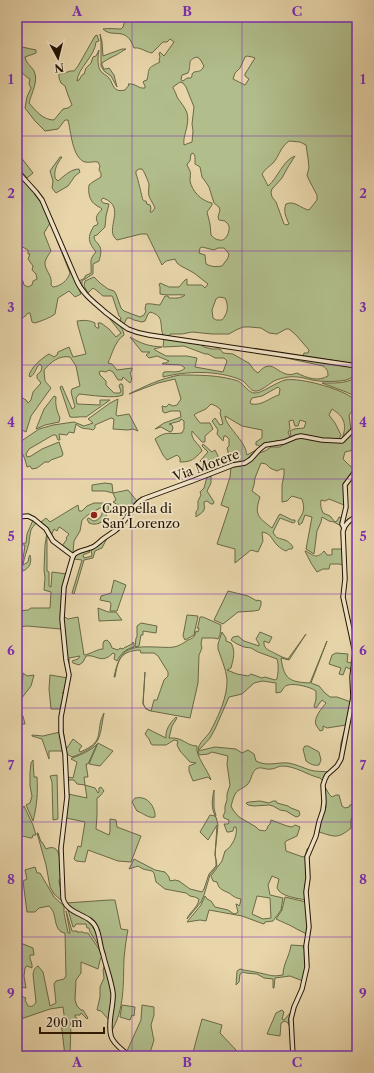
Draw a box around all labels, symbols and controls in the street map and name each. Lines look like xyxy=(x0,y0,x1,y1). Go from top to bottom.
text: A xyxy=(71,3,83,19)
text: B xyxy=(182,3,192,19)
text: C xyxy=(292,3,302,19)
north arrow xyxy=(38,38,78,78)
text: N xyxy=(53,60,65,76)
text: 1 xyxy=(8,71,14,87)
text: 1 xyxy=(360,71,366,87)
text: 2 xyxy=(7,185,15,201)
text: 2 xyxy=(359,185,367,201)
text: 3 xyxy=(7,299,15,315)
text: 3 xyxy=(359,299,367,315)
text: 4 xyxy=(7,414,15,430)
text: 4 xyxy=(359,414,367,430)
street label: Via Morere xyxy=(170,446,241,485)
place label: Cappella di San Lorenzo xyxy=(102,500,180,531)
marker: Cappella di San Lorenzo xyxy=(89,510,99,520)
text: 5 xyxy=(7,528,15,544)
text: 5 xyxy=(359,528,367,544)
text: 6 xyxy=(7,642,15,658)
text: 6 xyxy=(359,642,367,658)
text: 7 xyxy=(8,757,15,773)
text: 7 xyxy=(360,757,367,773)
text: 8 xyxy=(7,871,15,887)
text: 8 xyxy=(359,871,367,887)
text: 9 xyxy=(7,985,15,1001)
text: 9 xyxy=(359,985,367,1001)
scale bar xyxy=(40,1009,104,1035)
text: 200 m xyxy=(46,1015,83,1030)
text: A xyxy=(71,1054,83,1070)
text: B xyxy=(182,1054,192,1070)
text: C xyxy=(292,1054,302,1070)

